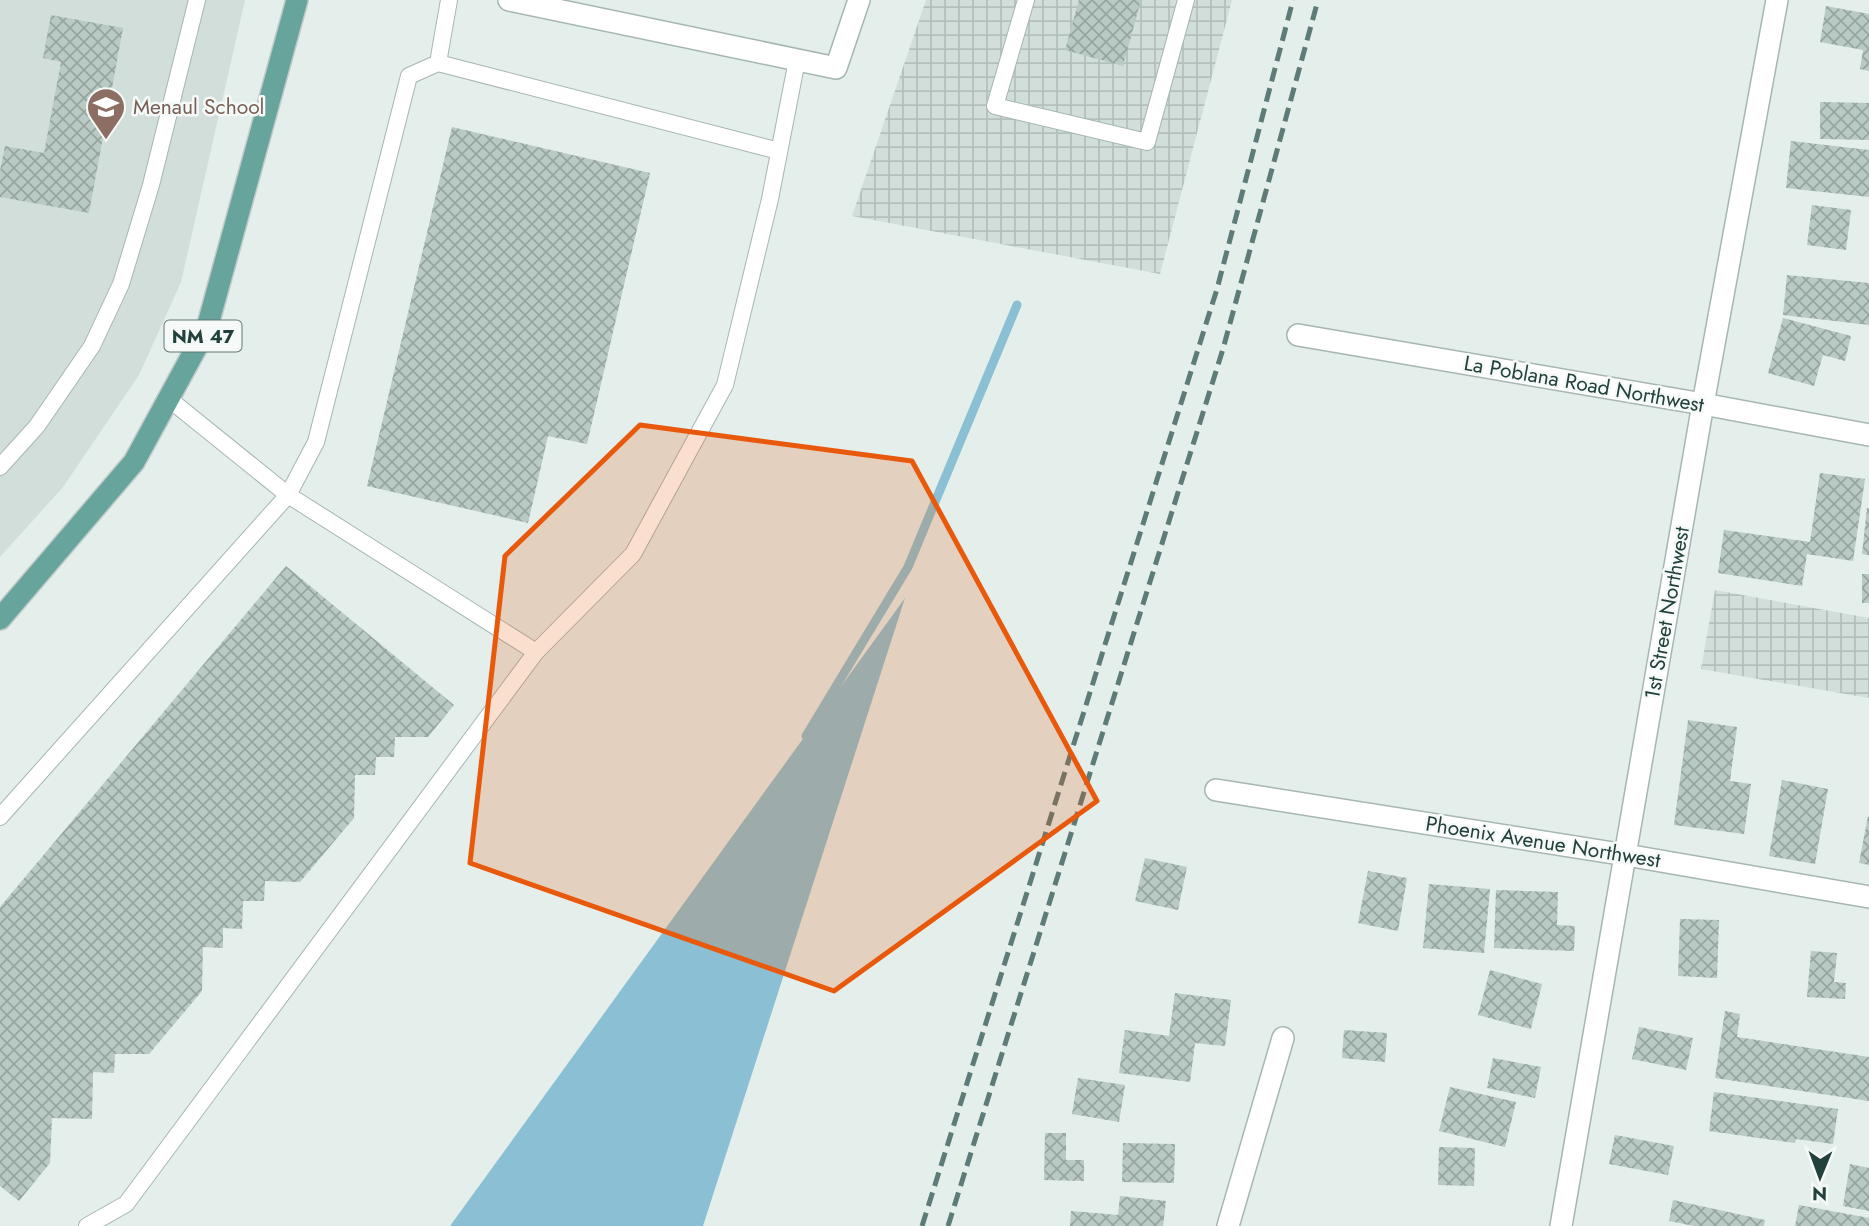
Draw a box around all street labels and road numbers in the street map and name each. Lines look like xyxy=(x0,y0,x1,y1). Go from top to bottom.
road number: NM 47 xyxy=(164,320,242,352)
street label: La Poblana Road Northwest xyxy=(1462,348,1706,420)
street label: 1st Street Northwest xyxy=(1637,524,1697,702)
street label: Phoenix Avenue Northwest xyxy=(1423,809,1663,875)

